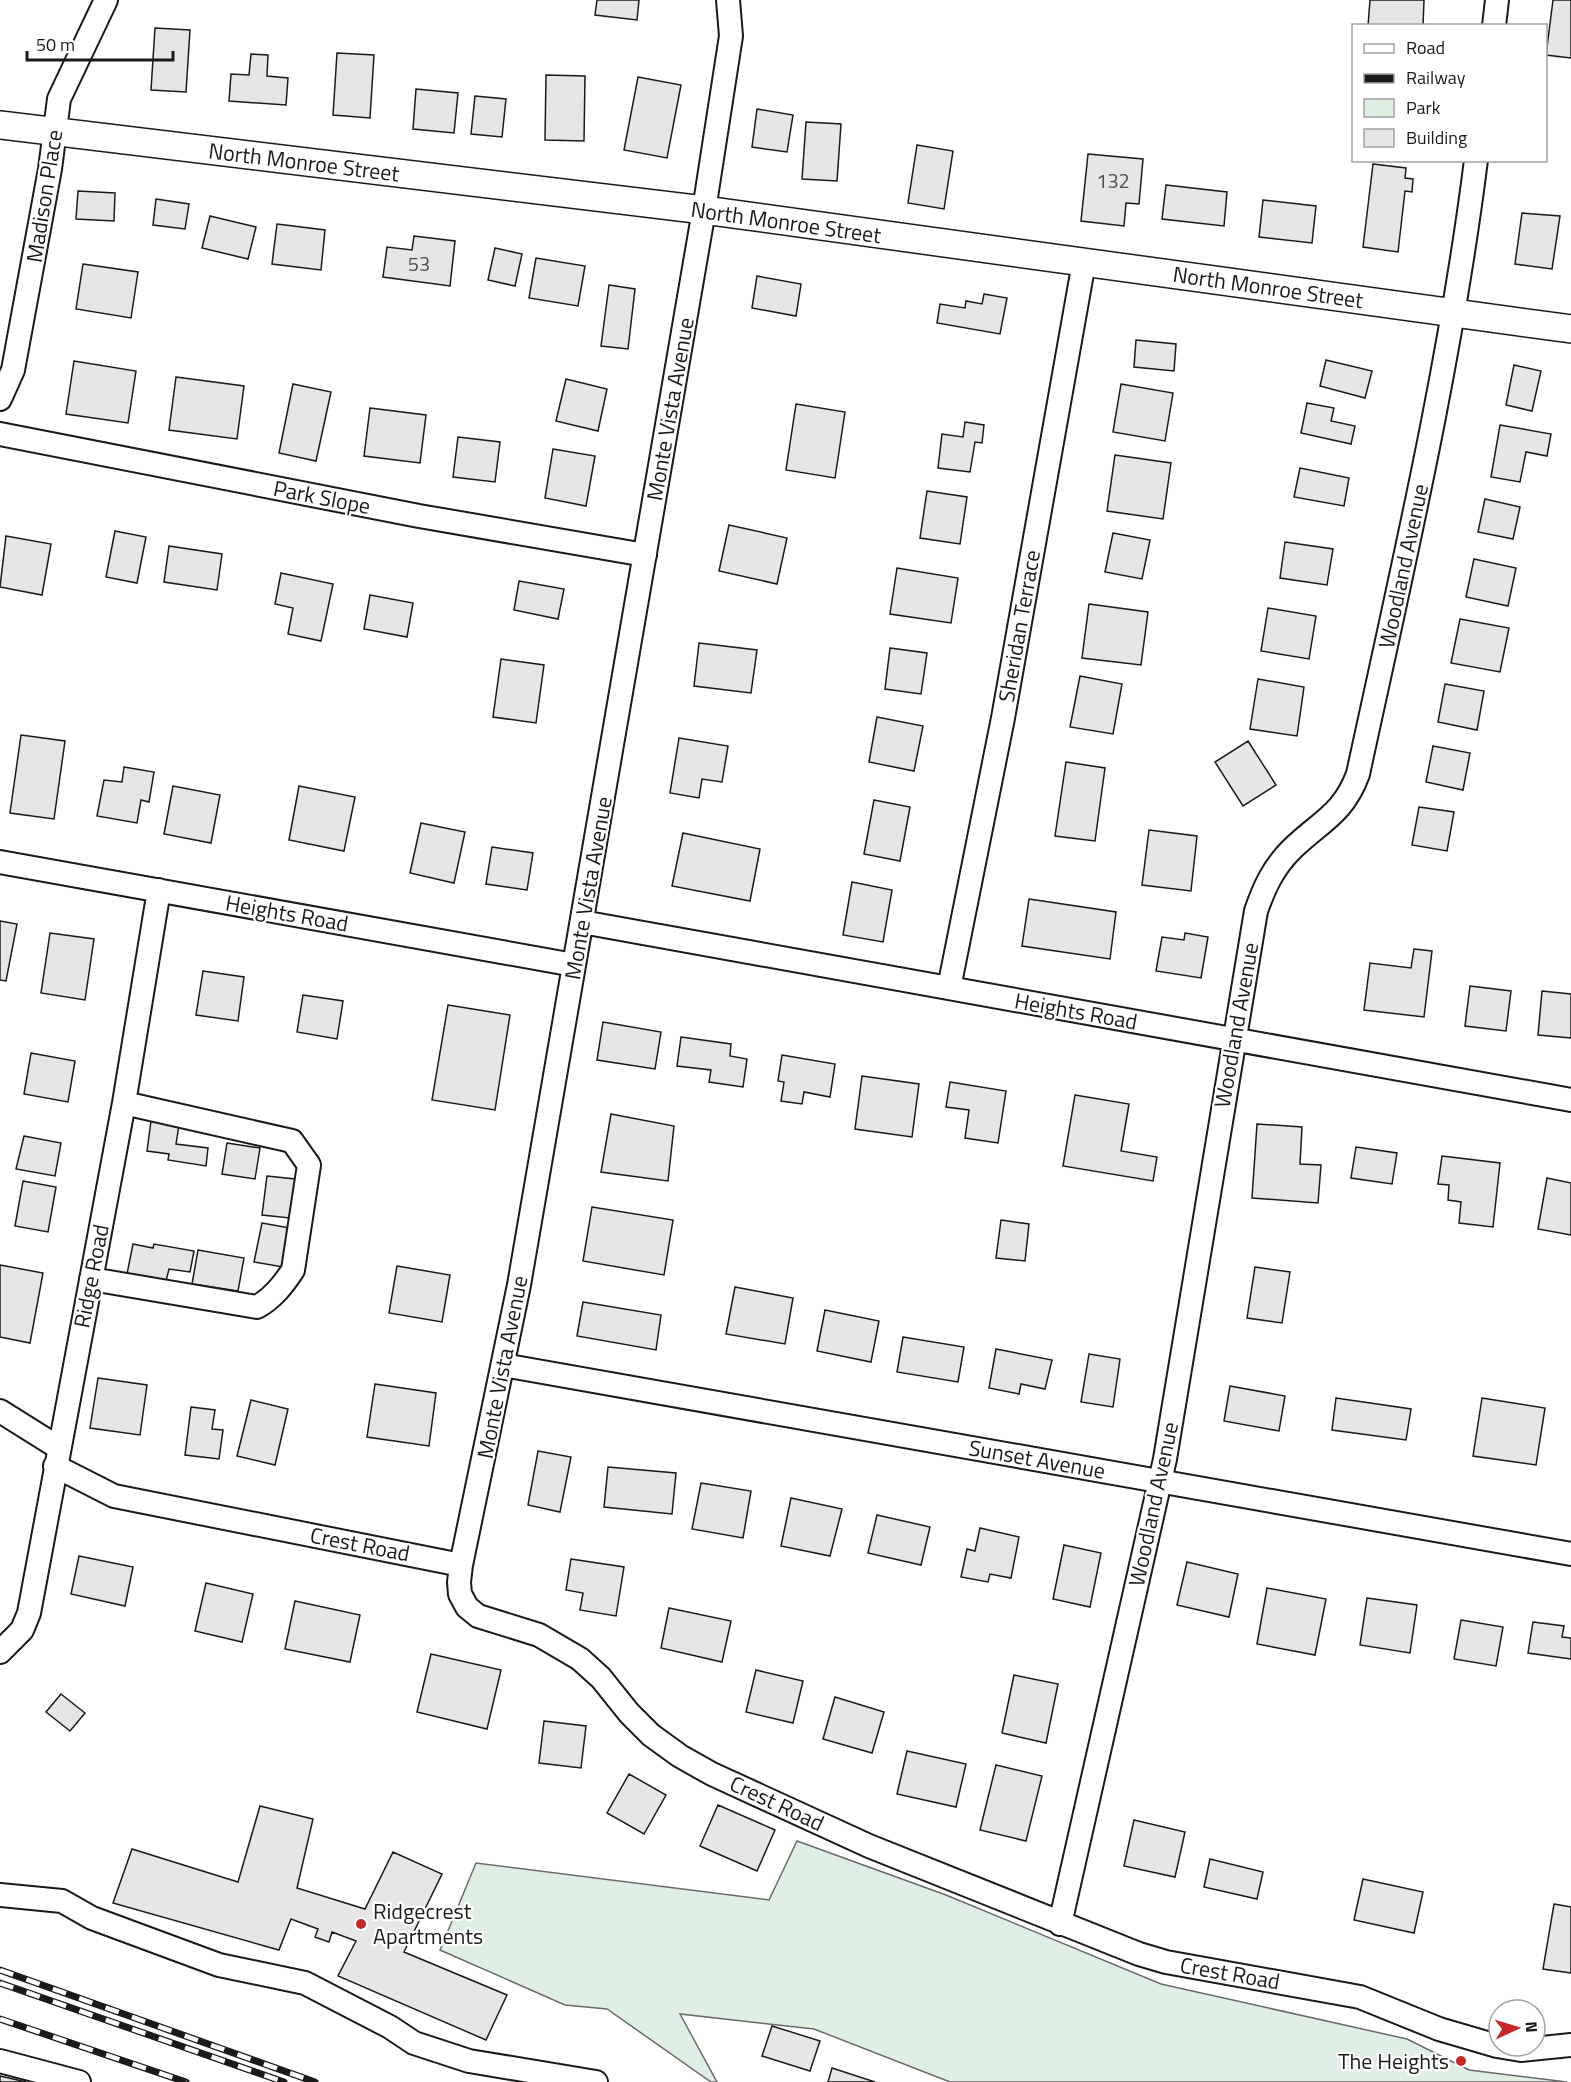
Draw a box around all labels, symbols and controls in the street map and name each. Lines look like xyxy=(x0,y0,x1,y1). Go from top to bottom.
scale bar xyxy=(27,24,172,62)
legend xyxy=(1352,24,1547,162)
text: 50 m xyxy=(36,31,75,58)
text: Road xyxy=(1406,34,1445,61)
text: Railway xyxy=(1406,64,1466,91)
text: Park xyxy=(1406,94,1441,121)
text: Building xyxy=(1406,124,1467,151)
street label: Madison Place xyxy=(17,127,71,265)
street label: North Monroe Street xyxy=(207,133,402,191)
house number: 132 xyxy=(1096,165,1130,196)
street label: North Monroe Street xyxy=(689,192,884,252)
house number: 53 xyxy=(408,248,430,279)
street label: North Monroe Street xyxy=(1171,257,1366,317)
street label: Monte Vista Avenue xyxy=(637,315,703,503)
street label: Park Slope xyxy=(271,471,373,523)
street label: Woodland Avenue xyxy=(1369,481,1437,651)
street label: Sheridan Terrace xyxy=(989,547,1049,705)
street label: Monte Vista Avenue xyxy=(555,794,621,982)
street label: Heights Road xyxy=(223,885,351,941)
street label: Woodland Avenue xyxy=(1205,940,1267,1110)
street label: Heights Road xyxy=(1012,983,1140,1039)
street label: Ridge Road xyxy=(64,1221,118,1331)
street label: Monte Vista Avenue xyxy=(468,1273,536,1461)
street label: Woodland Avenue xyxy=(1119,1419,1187,1589)
street label: Sunset Avenue xyxy=(966,1430,1108,1488)
street label: Crest Road xyxy=(307,1518,413,1570)
street label: Crest Road xyxy=(724,1766,830,1840)
place label: Ridgecrest Apartments xyxy=(373,1894,483,1953)
marker: Ridgecrest Apartments xyxy=(354,1917,368,1931)
street label: Crest Road xyxy=(1177,1948,1283,1998)
north arrow xyxy=(1487,1998,1547,2058)
text: N xyxy=(1520,2021,1544,2033)
place label: The Heights xyxy=(1338,2044,1449,2078)
marker: The Heights xyxy=(1454,2054,1468,2068)

